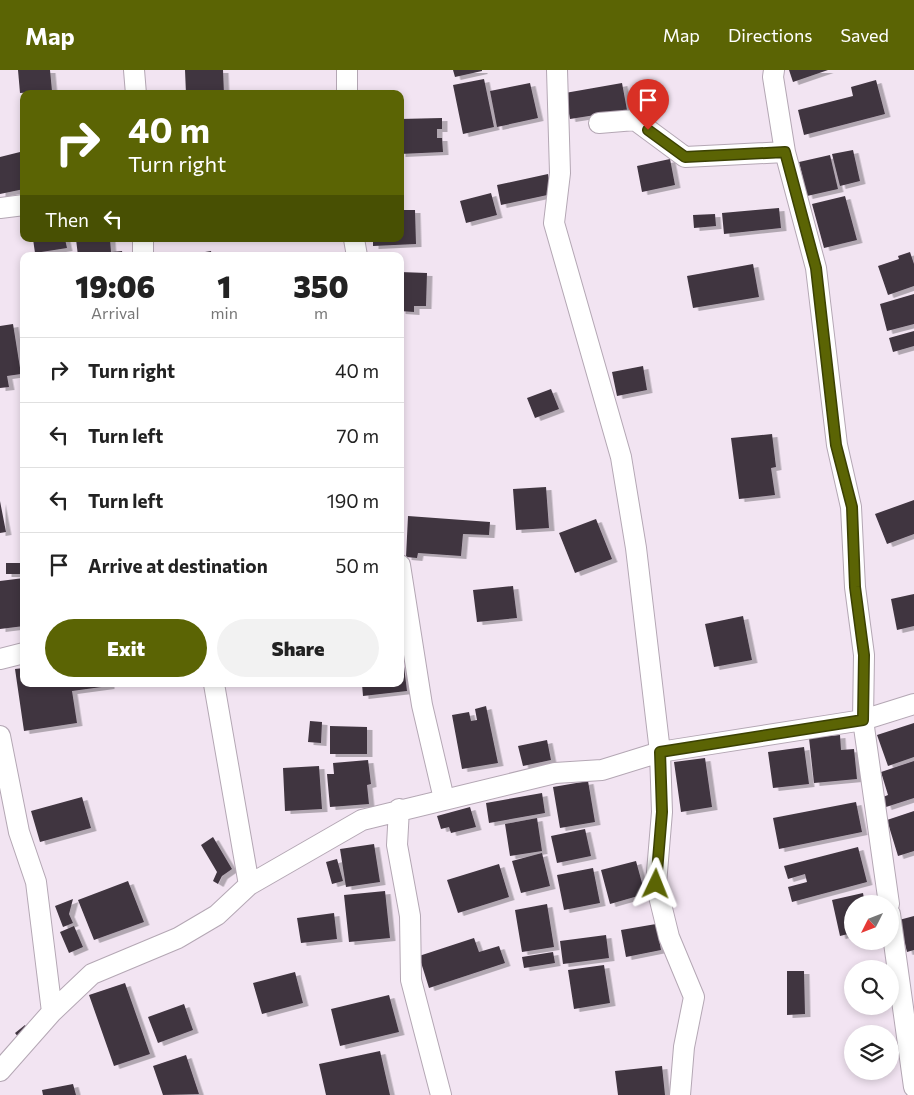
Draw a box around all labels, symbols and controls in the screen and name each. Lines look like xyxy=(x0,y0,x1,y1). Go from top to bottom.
text: Map xyxy=(25,21,75,50)
text: Map xyxy=(663,24,700,46)
text: Directions xyxy=(728,24,812,46)
text: Saved xyxy=(840,24,889,46)
pin xyxy=(627,79,669,130)
icon: arrive xyxy=(634,86,662,114)
text: 40 m xyxy=(128,107,210,150)
icon: right xyxy=(45,110,110,175)
text: Turn right xyxy=(128,150,226,177)
icon: left xyxy=(99,205,127,233)
text: Then xyxy=(45,208,89,231)
text: 19:06 xyxy=(75,267,155,304)
text: 1 xyxy=(217,267,231,304)
text: 350 xyxy=(293,267,349,304)
text: Arrival xyxy=(91,303,140,322)
text: min xyxy=(211,303,238,322)
text: m xyxy=(314,303,328,322)
icon: right xyxy=(45,356,73,384)
text: Turn right xyxy=(88,359,175,382)
text: 40 m xyxy=(335,359,379,382)
icon: left xyxy=(45,421,73,449)
text: Turn left xyxy=(88,424,163,447)
text: 70 m xyxy=(336,424,379,447)
icon: left xyxy=(45,486,73,514)
text: Turn left xyxy=(88,489,163,512)
text: 190 m xyxy=(327,489,379,512)
icon: arrive xyxy=(45,551,73,579)
text: Arrive at destination xyxy=(88,554,268,577)
text: 50 m xyxy=(335,554,379,577)
button: Exit xyxy=(45,619,207,677)
button: Share xyxy=(217,619,379,677)
position arrow xyxy=(629,857,681,909)
north arrow xyxy=(844,895,899,950)
map controls xyxy=(844,895,899,1080)
button: search xyxy=(844,960,899,1015)
button: layers xyxy=(844,1025,899,1080)

